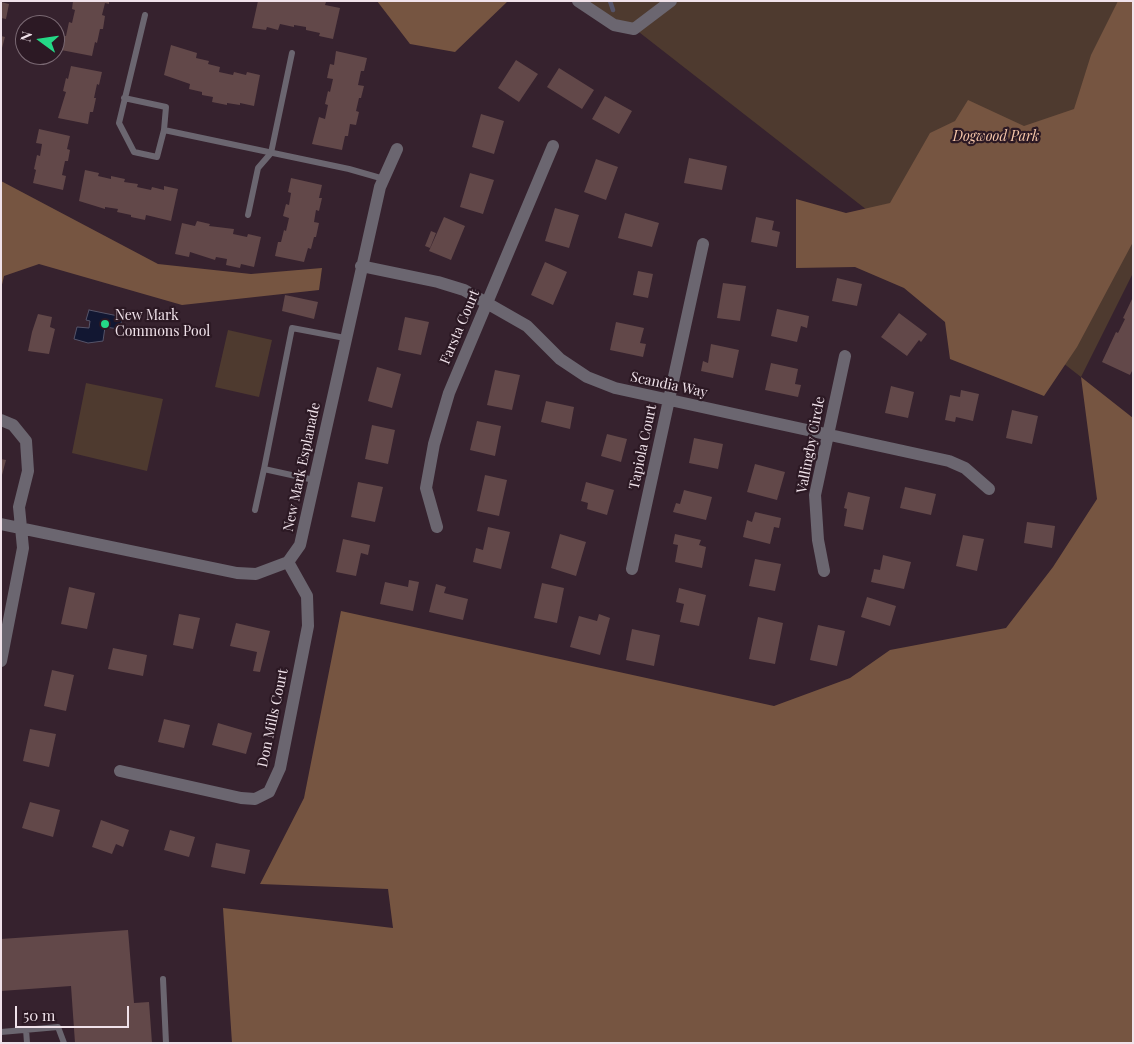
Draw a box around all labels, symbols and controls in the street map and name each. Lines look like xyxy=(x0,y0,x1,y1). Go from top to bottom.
north arrow xyxy=(15,15,65,65)
text: N xyxy=(15,29,36,44)
park label: Dogwood Park xyxy=(953,129,1039,145)
street label: Farsta Court xyxy=(437,287,483,367)
place label: New Mark Commons Pool xyxy=(115,308,210,341)
marker: New Mark Commons Pool xyxy=(99,318,111,330)
street label: Scandia Way xyxy=(629,369,709,401)
street label: Vallingby Circle xyxy=(793,395,829,495)
street label: New Mark Esplanade xyxy=(280,401,324,533)
street label: Tapiola Court xyxy=(626,403,660,491)
street label: Don Mills Court xyxy=(254,667,292,769)
scale bar xyxy=(18,996,131,1028)
text: 50 m xyxy=(23,1005,55,1025)

